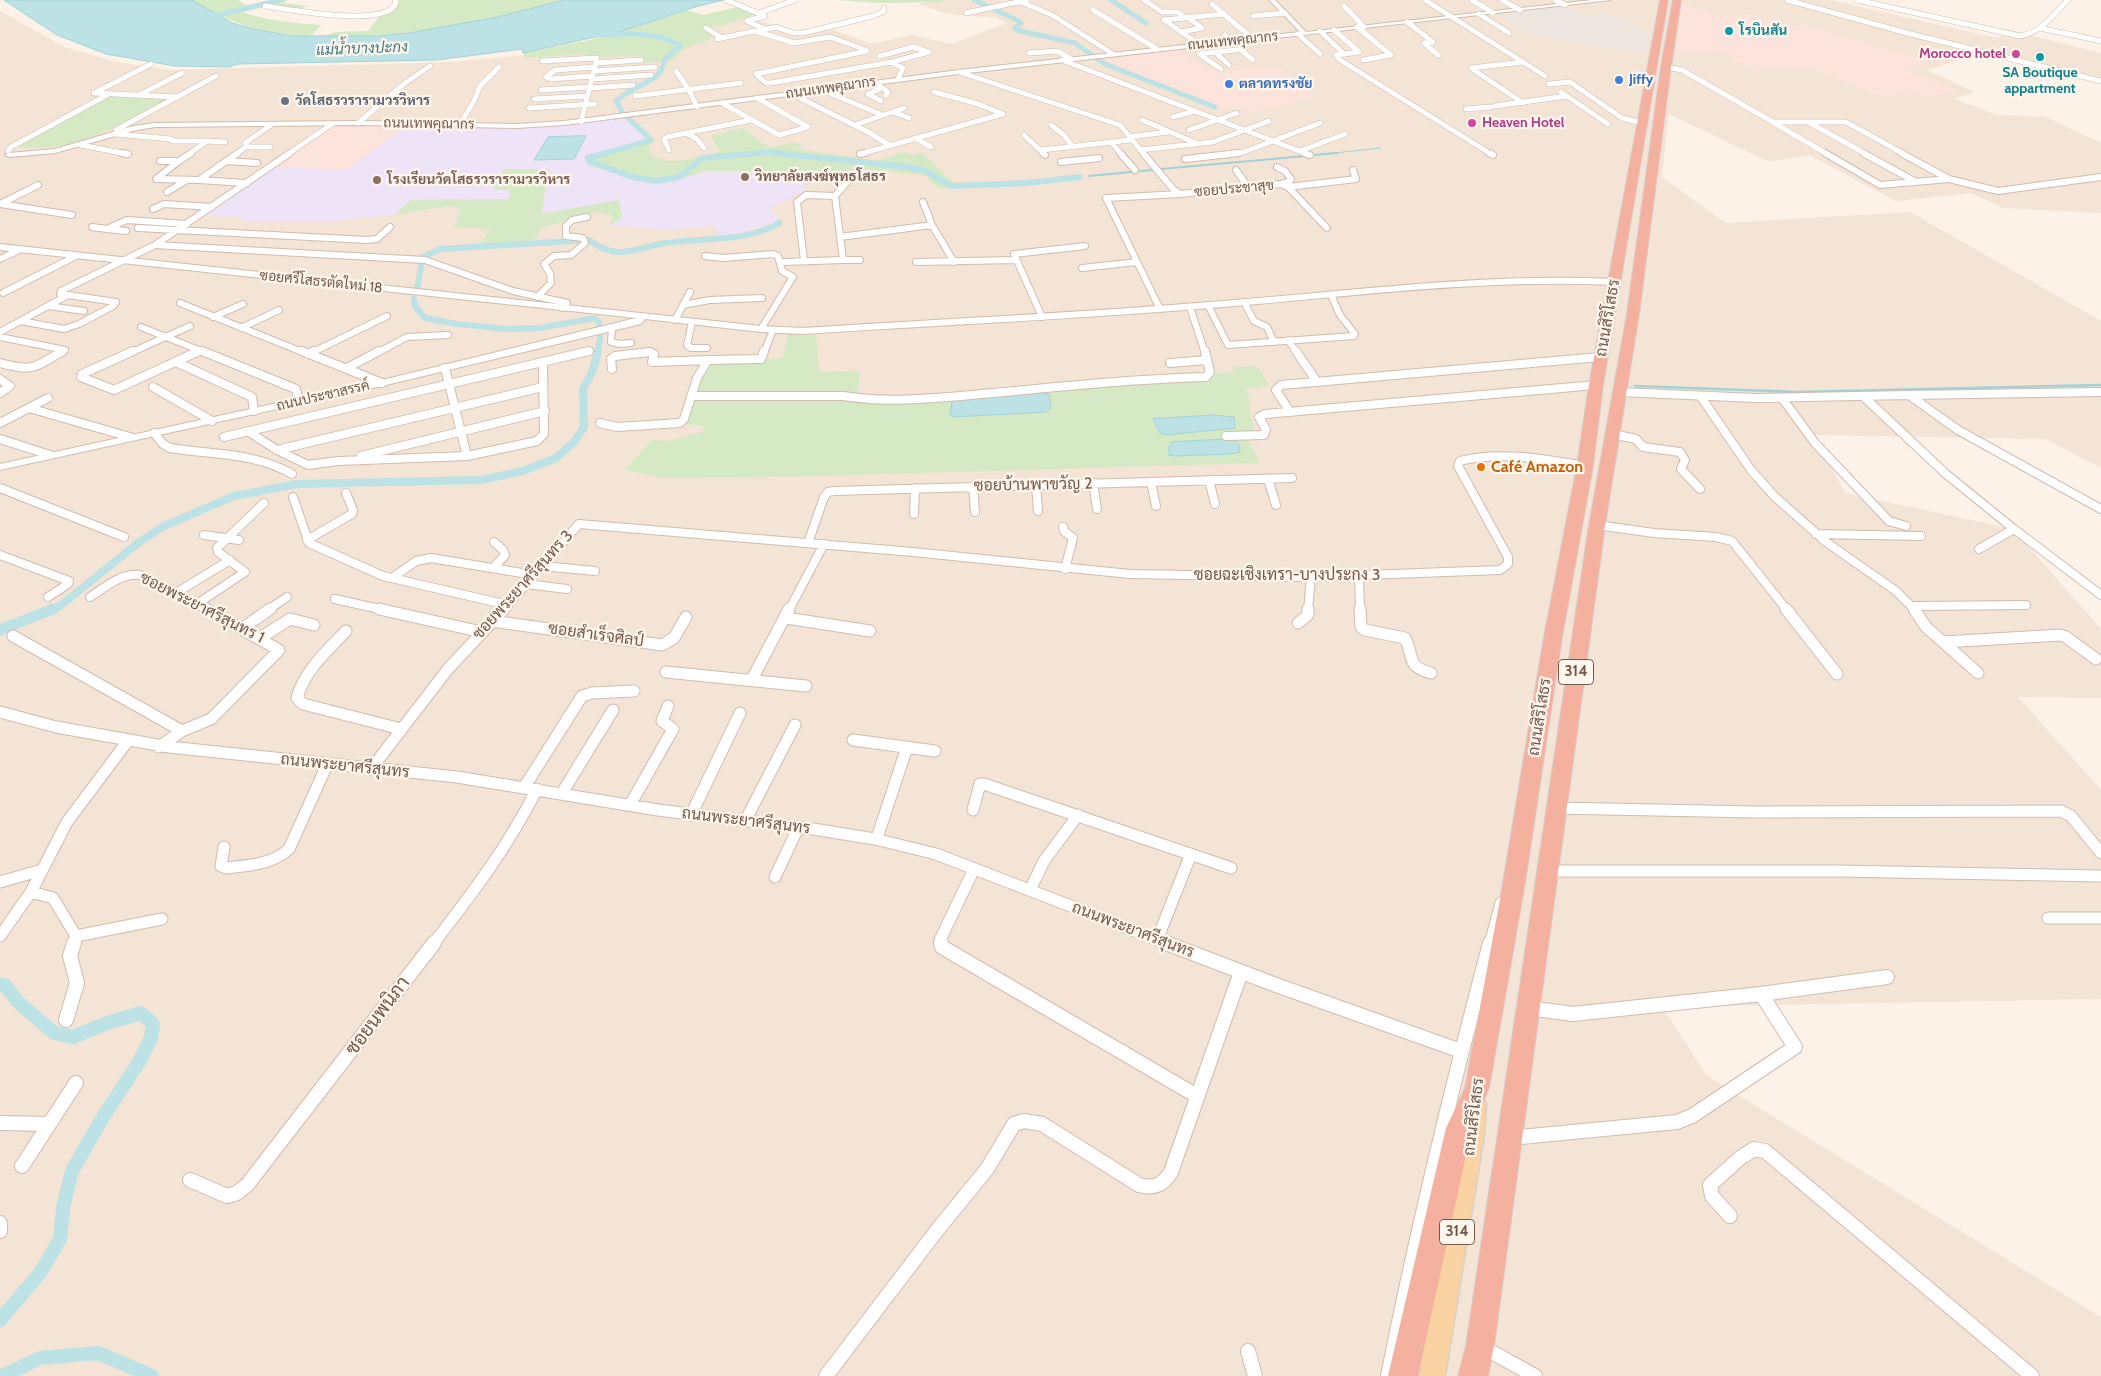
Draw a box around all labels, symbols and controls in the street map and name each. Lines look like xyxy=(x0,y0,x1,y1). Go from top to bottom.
place label: โรบินสัน xyxy=(1739,23,1787,39)
marker: โรบินสัน xyxy=(1723,25,1735,37)
street label: ถนนเทพคุณากร xyxy=(1187,28,1279,54)
water label: แม่น้ำบางปะกง xyxy=(316,38,408,60)
place label: Morocco hotel xyxy=(1919,46,2006,62)
marker: Morocco hotel xyxy=(2010,48,2022,60)
marker: SA Boutique appartment xyxy=(2034,51,2046,63)
place label: SA Boutique appartment xyxy=(2002,65,2078,98)
place label: Jiffy xyxy=(1629,72,1653,88)
street label: ถนนเทพคุณากร xyxy=(785,73,877,103)
marker: Jiffy xyxy=(1613,74,1625,86)
place label: ตลาดทรงชัย xyxy=(1239,76,1312,92)
marker: ตลาดทรงชัย xyxy=(1223,78,1235,90)
place label: วัดโสธรวรารามวรวิหาร xyxy=(295,93,430,109)
marker: วัดโสธรวรารามวรวิหาร xyxy=(279,95,291,107)
street label: ถนนเทพคุณากร xyxy=(383,115,475,133)
place label: Heaven Hotel xyxy=(1482,115,1564,131)
marker: Heaven Hotel xyxy=(1466,117,1478,129)
place label: วิทยาลัยสงฆ์พุทธโสธร xyxy=(755,169,886,185)
marker: วิทยาลัยสงฆ์พุทธโสธร xyxy=(739,171,751,183)
place label: โรงเรียนวัดโสธรวรารามวรวิหาร xyxy=(387,172,570,188)
marker: โรงเรียนวัดโสธรวรารามวรวิหาร xyxy=(371,174,383,186)
street label: ซอยประชาสุข xyxy=(1193,177,1275,201)
street label: ซอยศรีโสธรตัดใหม่ 18 xyxy=(259,267,383,297)
street label: ถนนสิริโสธร xyxy=(1592,278,1624,358)
street label: ถนนประชาสรรค์ xyxy=(275,377,371,415)
place label: Café Amazon xyxy=(1491,457,1583,477)
marker: Café Amazon xyxy=(1475,461,1487,473)
street label: ซอยบ้านพาขวัญ 2 xyxy=(973,474,1093,496)
street label: ซอยพระยาศรีสุนทร 3 xyxy=(469,526,577,644)
street label: ซอยฉะเชิงเทรา-บางประกง 3 xyxy=(1194,565,1380,585)
street label: ซอยพระยาศรีสุนทร 1 xyxy=(137,568,267,648)
street label: ซอยสำเร็จศิลป์ xyxy=(547,619,645,651)
road number: 314 xyxy=(1558,660,1594,684)
street label: ถนนสิริโสธร xyxy=(1524,677,1556,757)
street label: ถนนพระยาศรีสุนทร xyxy=(280,750,410,782)
street label: ถนนพระยาศรีสุนทร xyxy=(681,804,811,838)
street label: ถนนพระยาศรีสุนทร xyxy=(1069,898,1197,962)
street label: ซอยนพนิภา xyxy=(341,972,415,1060)
street label: ถนนสิริโสธร xyxy=(1460,1077,1488,1157)
road number: 314 xyxy=(1440,1220,1474,1244)

